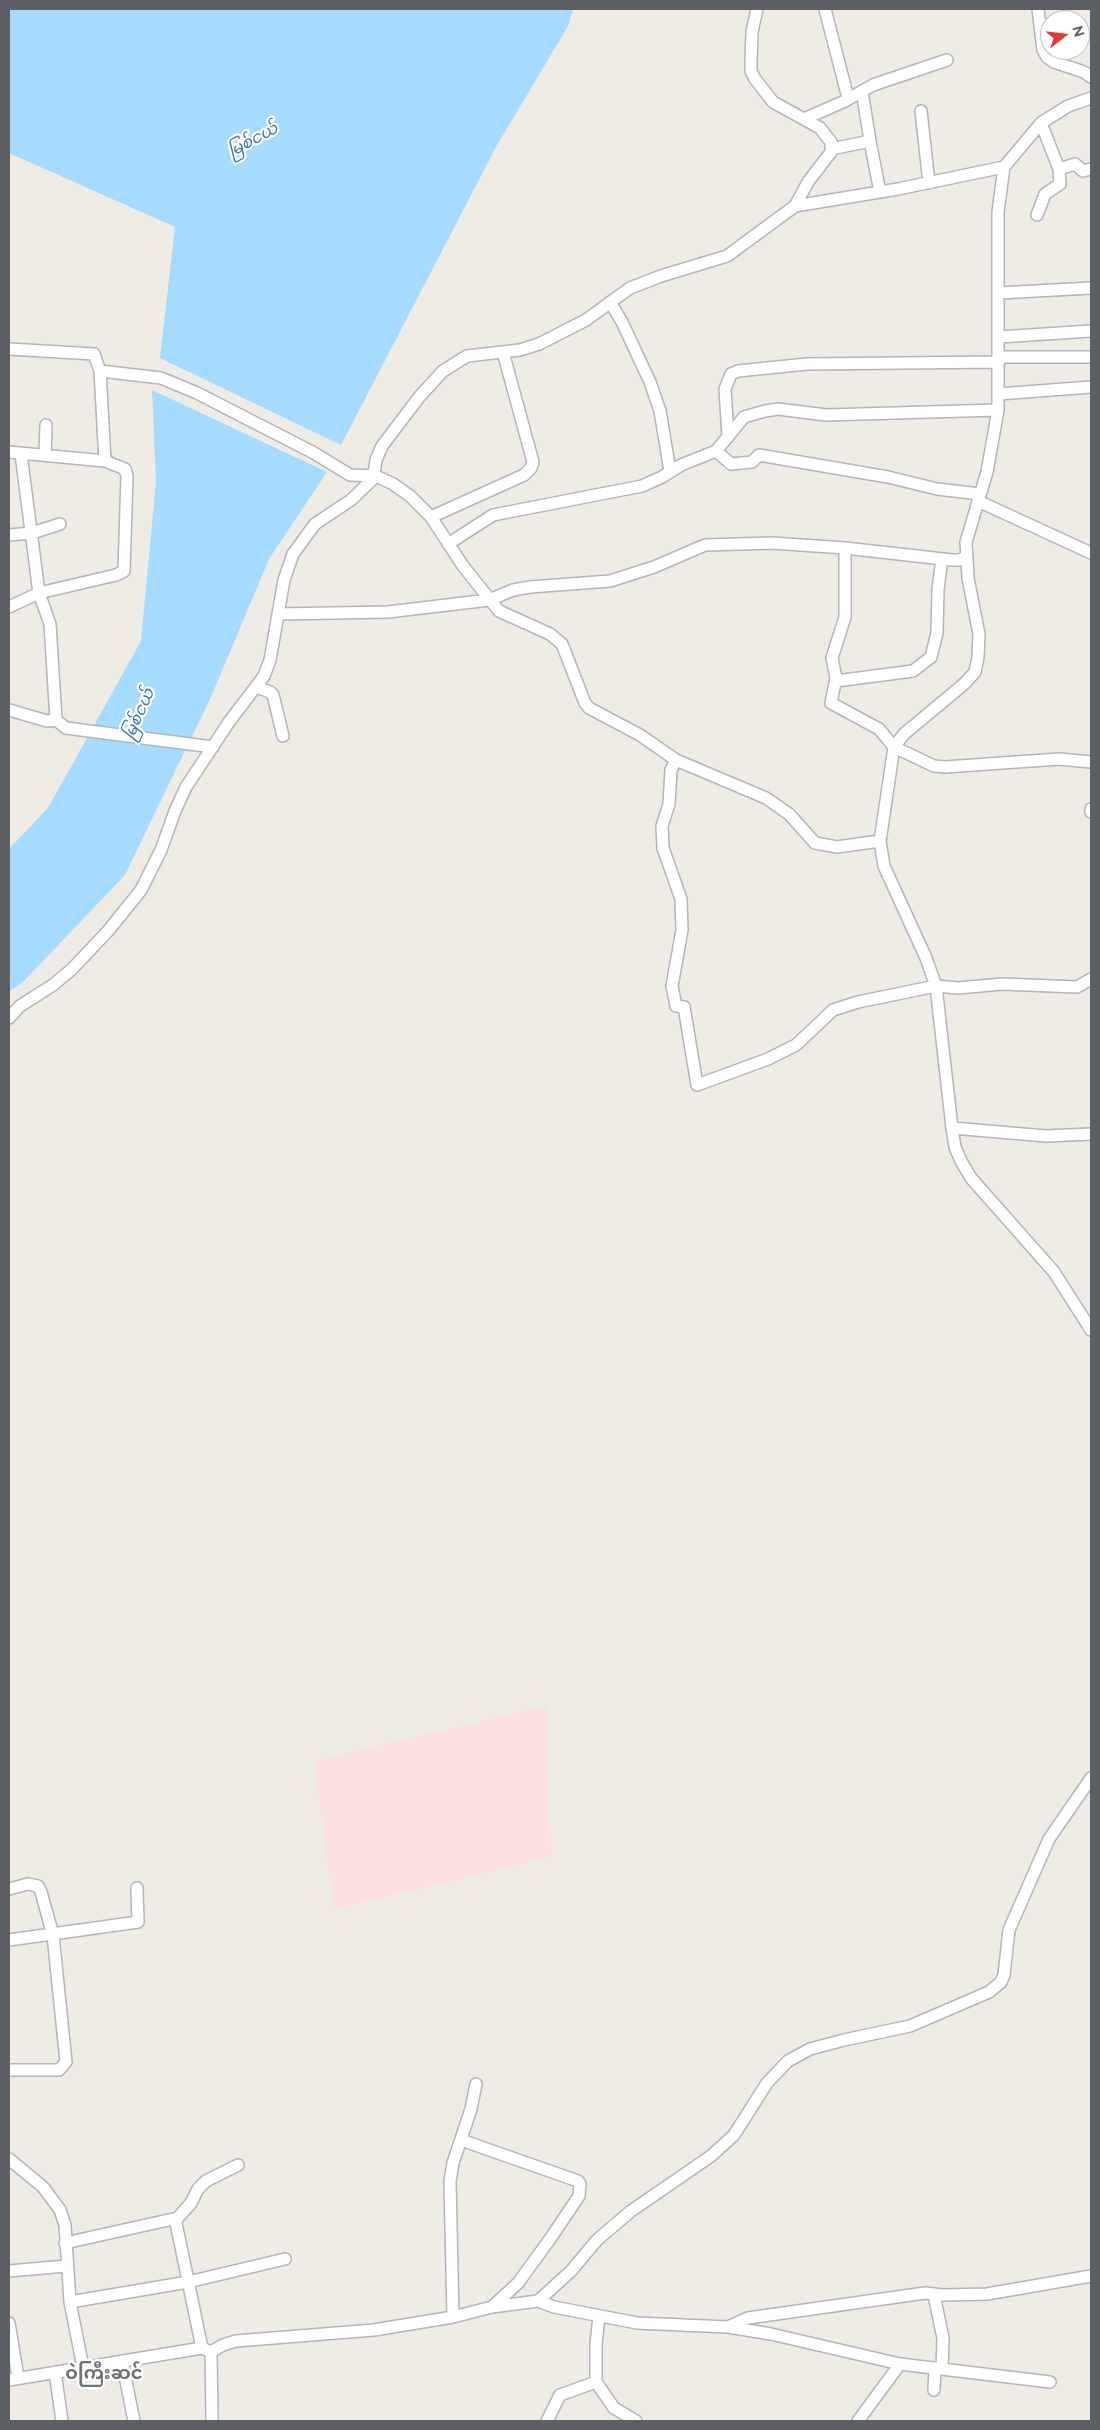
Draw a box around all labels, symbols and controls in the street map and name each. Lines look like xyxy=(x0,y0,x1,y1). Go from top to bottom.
north arrow xyxy=(1040,10,1090,60)
text: N xyxy=(1069,24,1088,38)
water label: မြစ်ငယ် xyxy=(225,119,281,161)
water label: မြစ်ငယ် xyxy=(119,686,159,742)
district label: ဝဲကြီးဆင် xyxy=(65,2363,143,2385)

